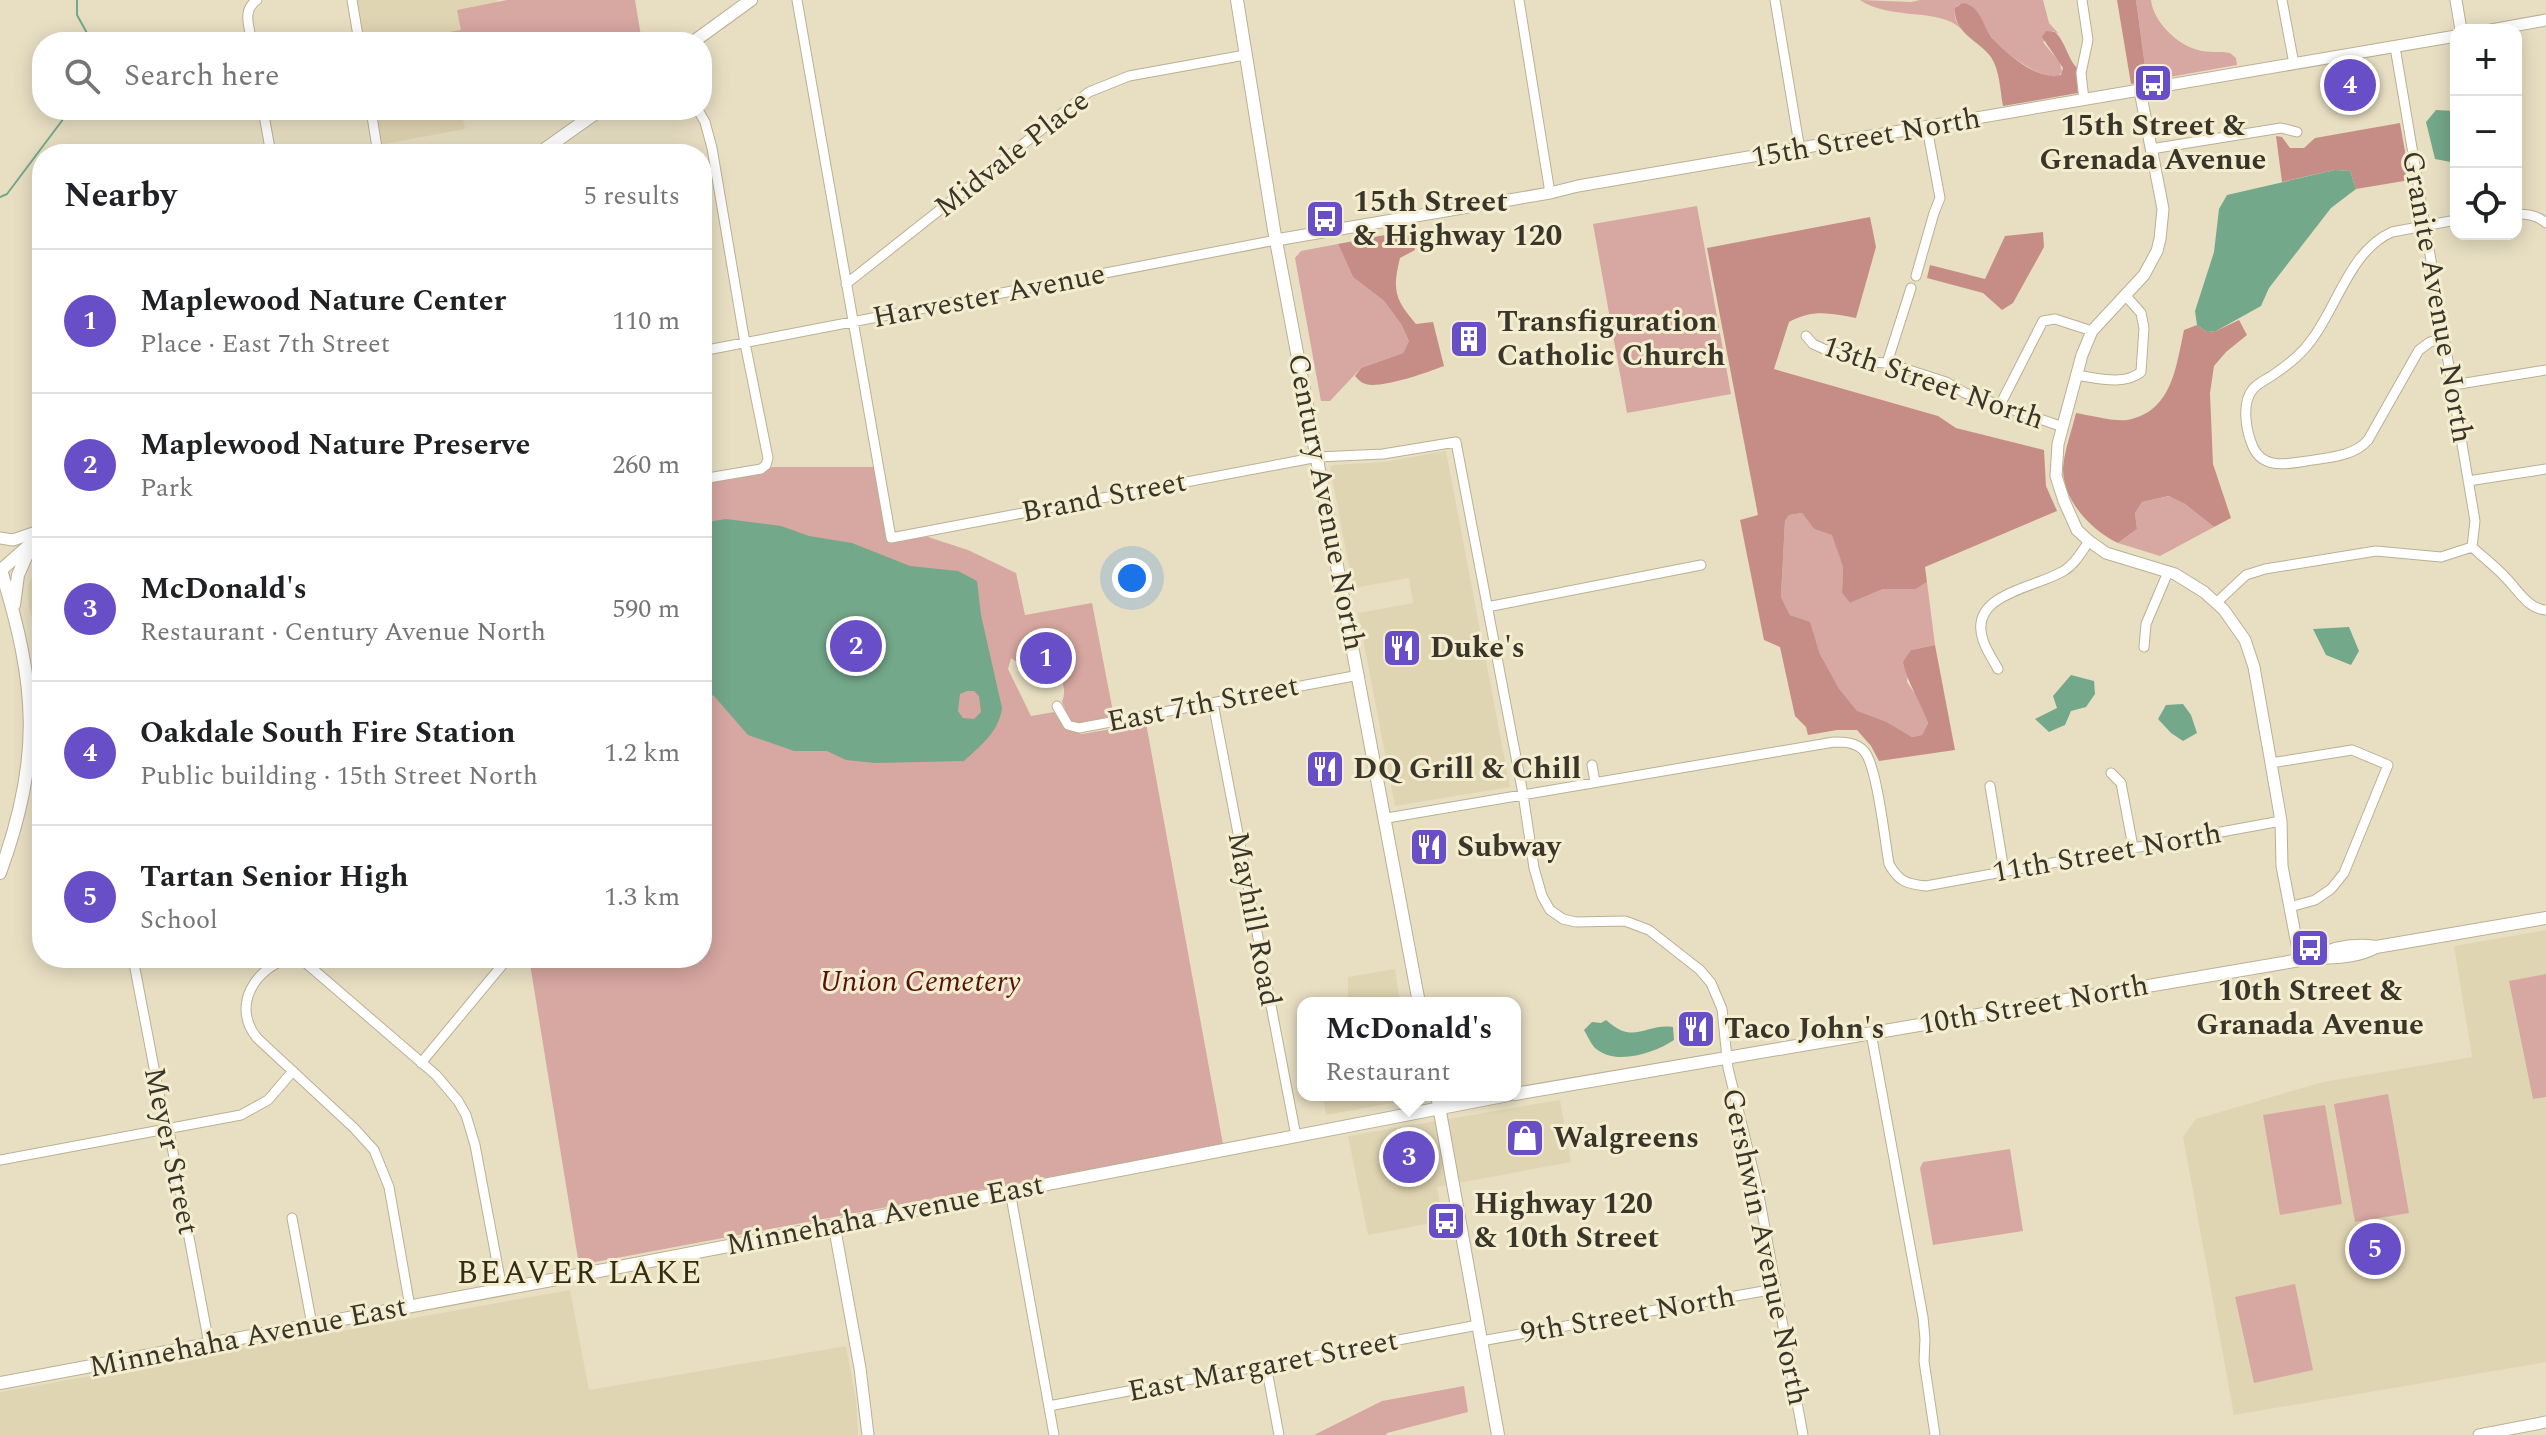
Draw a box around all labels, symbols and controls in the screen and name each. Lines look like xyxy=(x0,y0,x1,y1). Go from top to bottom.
map controls xyxy=(2450,24,2522,240)
button: + xyxy=(2450,24,2522,96)
search box xyxy=(32,32,712,120)
text: Search here xyxy=(124,53,280,99)
icon: search xyxy=(60,54,104,98)
pin: 4 xyxy=(2324,55,2376,115)
bus stop icon: 15th Street & Grenada Avenue xyxy=(2132,62,2174,104)
street label: Midvale Place xyxy=(924,79,1100,229)
street label: 15th Street North xyxy=(1748,95,1984,181)
button: − xyxy=(2450,96,2522,168)
place label: 15th Street & Grenada Avenue xyxy=(2040,103,2266,183)
street label: Granite Avenue North xyxy=(2389,147,2485,447)
button: locate xyxy=(2450,168,2522,240)
text: Nearby xyxy=(64,170,177,222)
text: 5 results xyxy=(584,176,680,216)
place label: 15th Street & Highway 120 xyxy=(1353,179,1562,259)
bus stop icon: 15th Street & Highway 120 xyxy=(1304,198,1346,240)
street label: Harvester Avenue xyxy=(869,251,1109,341)
text: Maplewood Nature Center xyxy=(140,278,506,324)
place label: Transfiguration Catholic Church xyxy=(1497,299,1725,379)
text: 1 xyxy=(83,301,97,341)
text: 110 m xyxy=(612,301,680,341)
building icon: Transfiguration Catholic Church xyxy=(1448,318,1490,360)
street label: 13th Street North xyxy=(1816,323,2050,443)
text: Place · East 7th Street xyxy=(140,324,390,364)
street label: Century Avenue North xyxy=(1275,350,1377,654)
text: Maplewood Nature Preserve xyxy=(140,422,530,468)
text: 2 xyxy=(83,445,97,485)
text: 260 m xyxy=(612,445,680,485)
street label: Brand Street xyxy=(1018,458,1190,536)
text: Park xyxy=(140,468,194,508)
your location xyxy=(1112,558,1152,598)
text: McDonald's xyxy=(140,566,307,612)
text: 3 xyxy=(83,589,97,629)
text: 590 m xyxy=(612,589,680,629)
text: Restaurant · Century Avenue North xyxy=(140,612,546,652)
pin: 2 xyxy=(830,616,882,676)
place label: Duke's xyxy=(1430,625,1525,671)
restaurant icon: Duke's xyxy=(1381,627,1423,669)
pin: 1 xyxy=(1020,628,1072,688)
street label: East 7th Street xyxy=(1103,663,1303,745)
text: Oakdale South Fire Station xyxy=(140,710,516,756)
text: 4 xyxy=(83,733,97,773)
text: 1.2 km xyxy=(604,733,680,773)
place label: DQ Grill & Chill xyxy=(1353,746,1581,792)
restaurant icon: DQ Grill & Chill xyxy=(1304,748,1346,790)
text: Public building · 15th Street North xyxy=(140,756,538,796)
street label: 11th Street North xyxy=(1989,810,2225,896)
place label: Subway xyxy=(1457,824,1563,870)
restaurant icon: Subway xyxy=(1408,826,1450,868)
street label: Mayhill Road xyxy=(1215,828,1293,1010)
text: Tartan Senior High xyxy=(140,854,409,900)
text: 5 xyxy=(83,877,97,917)
text: 1.3 km xyxy=(604,877,680,917)
text: School xyxy=(140,900,218,940)
bus stop icon: 10th Street & Granada Avenue xyxy=(2289,927,2331,969)
park label: Union Cemetery xyxy=(819,959,1021,1005)
street label: 10th Street North xyxy=(1916,962,2152,1048)
place label: 10th Street & Granada Avenue xyxy=(2196,968,2424,1048)
popup xyxy=(1297,997,1521,1101)
text: McDonald's xyxy=(1326,1006,1492,1052)
place label: Taco John's xyxy=(1724,1006,1885,1052)
restaurant icon: Taco John's xyxy=(1675,1008,1717,1050)
text: Restaurant xyxy=(1326,1052,1451,1092)
street label: Meyer Street xyxy=(131,1063,211,1239)
street label: Gershwin Avenue North xyxy=(1709,1084,1821,1410)
place label: Walgreens xyxy=(1553,1115,1699,1161)
shop icon: Walgreens xyxy=(1504,1117,1546,1159)
pin: 3 xyxy=(1383,1127,1435,1187)
street label: Minnehaha Avenue East xyxy=(722,1162,1048,1268)
place label: Highway 120 & 10th Street xyxy=(1474,1181,1659,1261)
bus stop icon: Highway 120 & 10th Street xyxy=(1425,1200,1467,1242)
pin: 5 xyxy=(2349,1219,2401,1279)
district label: BEAVER LAKE xyxy=(457,1249,703,1298)
street label: 9th Street North xyxy=(1517,1274,1739,1356)
street label: Minnehaha Avenue East xyxy=(85,1284,411,1390)
street label: East Margaret Street xyxy=(1124,1317,1402,1415)

